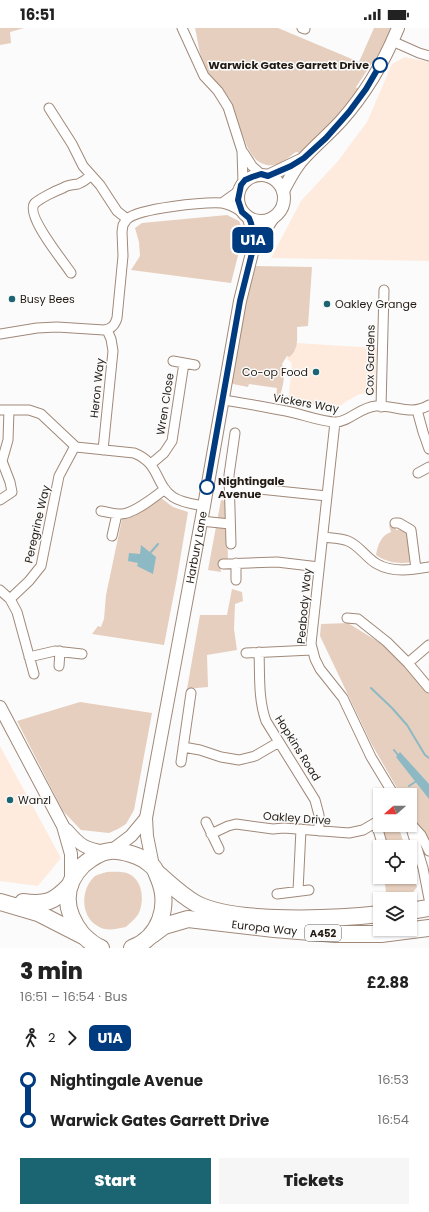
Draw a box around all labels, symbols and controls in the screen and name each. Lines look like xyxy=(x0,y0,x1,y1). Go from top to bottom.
text: 16:51 xyxy=(20,4,55,25)
place label: Warwick Gates Garrett Drive xyxy=(208,57,369,73)
marker: Warwick Gates Garrett Drive xyxy=(372,57,388,73)
line badge: U1A xyxy=(230,227,276,253)
text: U1A xyxy=(240,230,266,250)
place label: Busy Bees xyxy=(20,291,75,307)
marker: Busy Bees xyxy=(7,294,17,304)
place label: Oakley Grange xyxy=(335,296,417,312)
marker: Oakley Grange xyxy=(322,299,332,309)
street label: Cox Gardens xyxy=(361,324,379,396)
street label: Heron Way xyxy=(86,357,108,419)
place label: Co-op Food xyxy=(242,364,308,380)
marker: Co-op Food xyxy=(311,367,321,377)
street label: Wren Close xyxy=(152,372,178,436)
street label: Vickers Way xyxy=(272,389,341,417)
place label: Nightingale Avenue xyxy=(218,473,285,502)
marker: Nightingale Avenue xyxy=(199,479,215,495)
street label: Peregrine Way xyxy=(20,483,54,565)
street label: Harbury Lane xyxy=(182,510,211,585)
street label: Peabody Way xyxy=(293,567,315,645)
street label: Hopkins Road xyxy=(271,712,325,784)
north arrow xyxy=(373,788,417,832)
map controls xyxy=(373,788,417,936)
place label: Wanzl xyxy=(18,792,51,808)
marker: Wanzl xyxy=(5,795,15,805)
street label: Oakley Drive xyxy=(263,808,332,828)
button: locate xyxy=(373,840,417,884)
button: layers xyxy=(373,892,417,936)
street label: Europa Way xyxy=(231,916,299,939)
road number: A452 xyxy=(305,925,341,941)
text: 3 min xyxy=(20,956,83,987)
text: £2.88 xyxy=(367,972,409,993)
text: 16:51 – 16:54 · Bus xyxy=(20,987,128,1006)
icon: walk xyxy=(20,1027,42,1049)
icon: forward xyxy=(61,1027,83,1049)
text: 2 xyxy=(48,1028,55,1047)
text: U1A xyxy=(97,1028,123,1048)
text: Nightingale Avenue xyxy=(50,1070,203,1091)
text: 16:53 xyxy=(378,1070,409,1089)
text: Warwick Gates Garrett Drive xyxy=(50,1110,269,1131)
text: 16:54 xyxy=(377,1110,409,1129)
button: Start xyxy=(20,1158,211,1204)
button: Tickets xyxy=(219,1158,409,1204)

